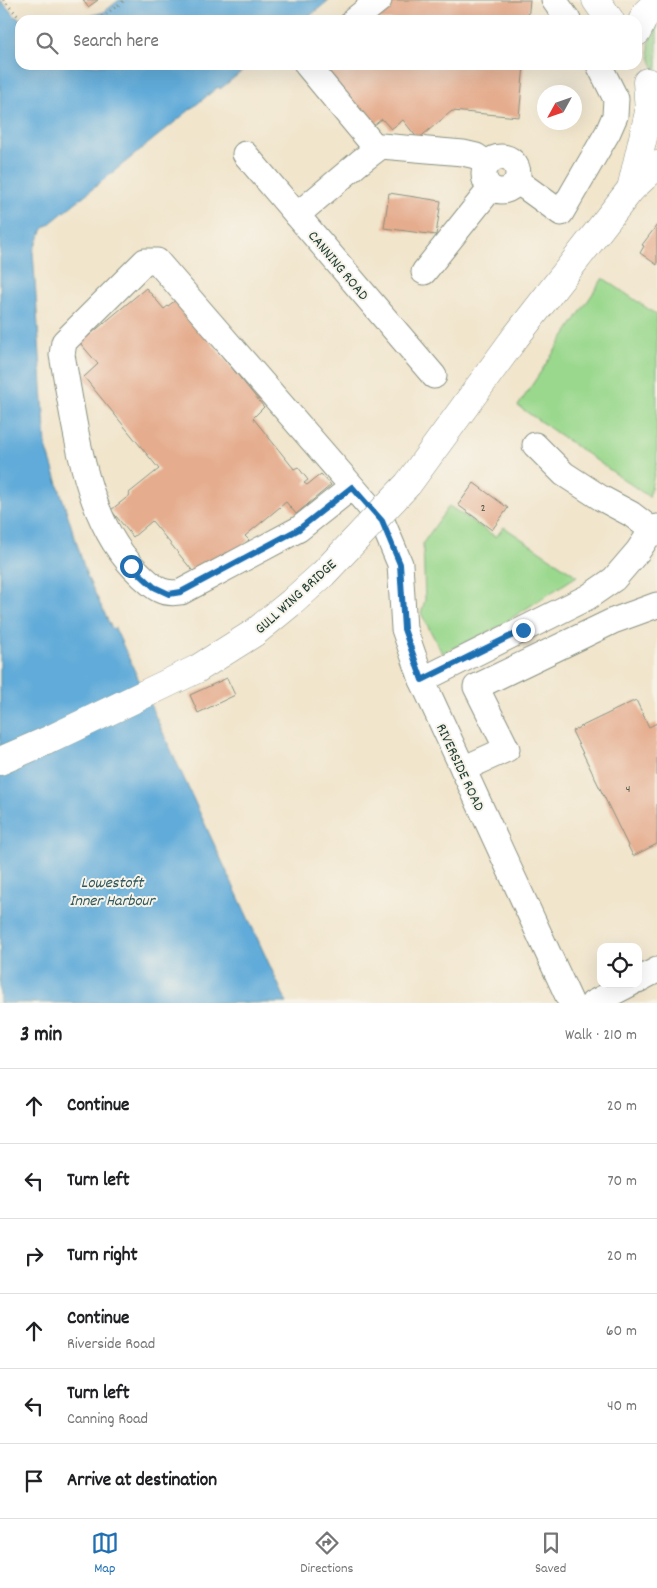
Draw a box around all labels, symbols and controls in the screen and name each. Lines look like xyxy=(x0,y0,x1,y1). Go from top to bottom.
search box xyxy=(15,15,642,70)
icon: search xyxy=(33,29,61,57)
text: Search here xyxy=(73,29,159,56)
north arrow xyxy=(537,85,582,130)
street label: CANNING ROAD xyxy=(302,227,373,306)
house number: 2 xyxy=(480,500,486,517)
route start xyxy=(120,555,143,578)
street label: GULL WING BRIDGE xyxy=(251,555,342,640)
route end xyxy=(512,619,535,642)
street label: RIVERSIDE ROAD xyxy=(429,720,489,815)
house number: 4 xyxy=(626,781,631,798)
water label: Lowestoft Inner Harbour xyxy=(70,872,157,913)
map controls xyxy=(597,943,642,988)
button: locate xyxy=(597,943,642,988)
text: 3 min xyxy=(20,1021,62,1051)
text: Walk · 210 m xyxy=(565,1024,637,1047)
icon: ahead xyxy=(20,1092,48,1120)
text: Continue xyxy=(67,1093,129,1120)
text: 20 m xyxy=(607,1095,637,1118)
icon: left xyxy=(20,1167,48,1195)
text: Turn left xyxy=(67,1168,130,1195)
text: 70 m xyxy=(607,1170,637,1193)
icon: right xyxy=(20,1242,48,1270)
text: Turn right xyxy=(67,1243,138,1270)
text: 20 m xyxy=(607,1245,637,1268)
text: Continue xyxy=(67,1306,129,1333)
icon: ahead xyxy=(20,1317,48,1345)
text: 60 m xyxy=(606,1320,637,1343)
text: Riverside Road xyxy=(67,1333,155,1356)
text: Turn left xyxy=(67,1381,130,1408)
icon: left xyxy=(20,1392,48,1420)
text: 40 m xyxy=(607,1395,637,1418)
text: Canning Road xyxy=(67,1408,148,1431)
icon: arrive xyxy=(20,1467,48,1495)
text: Arrive at destination xyxy=(67,1468,217,1495)
tab: Map xyxy=(91,1529,119,1579)
tab: Directions xyxy=(300,1529,353,1579)
tab: Saved xyxy=(535,1529,566,1579)

